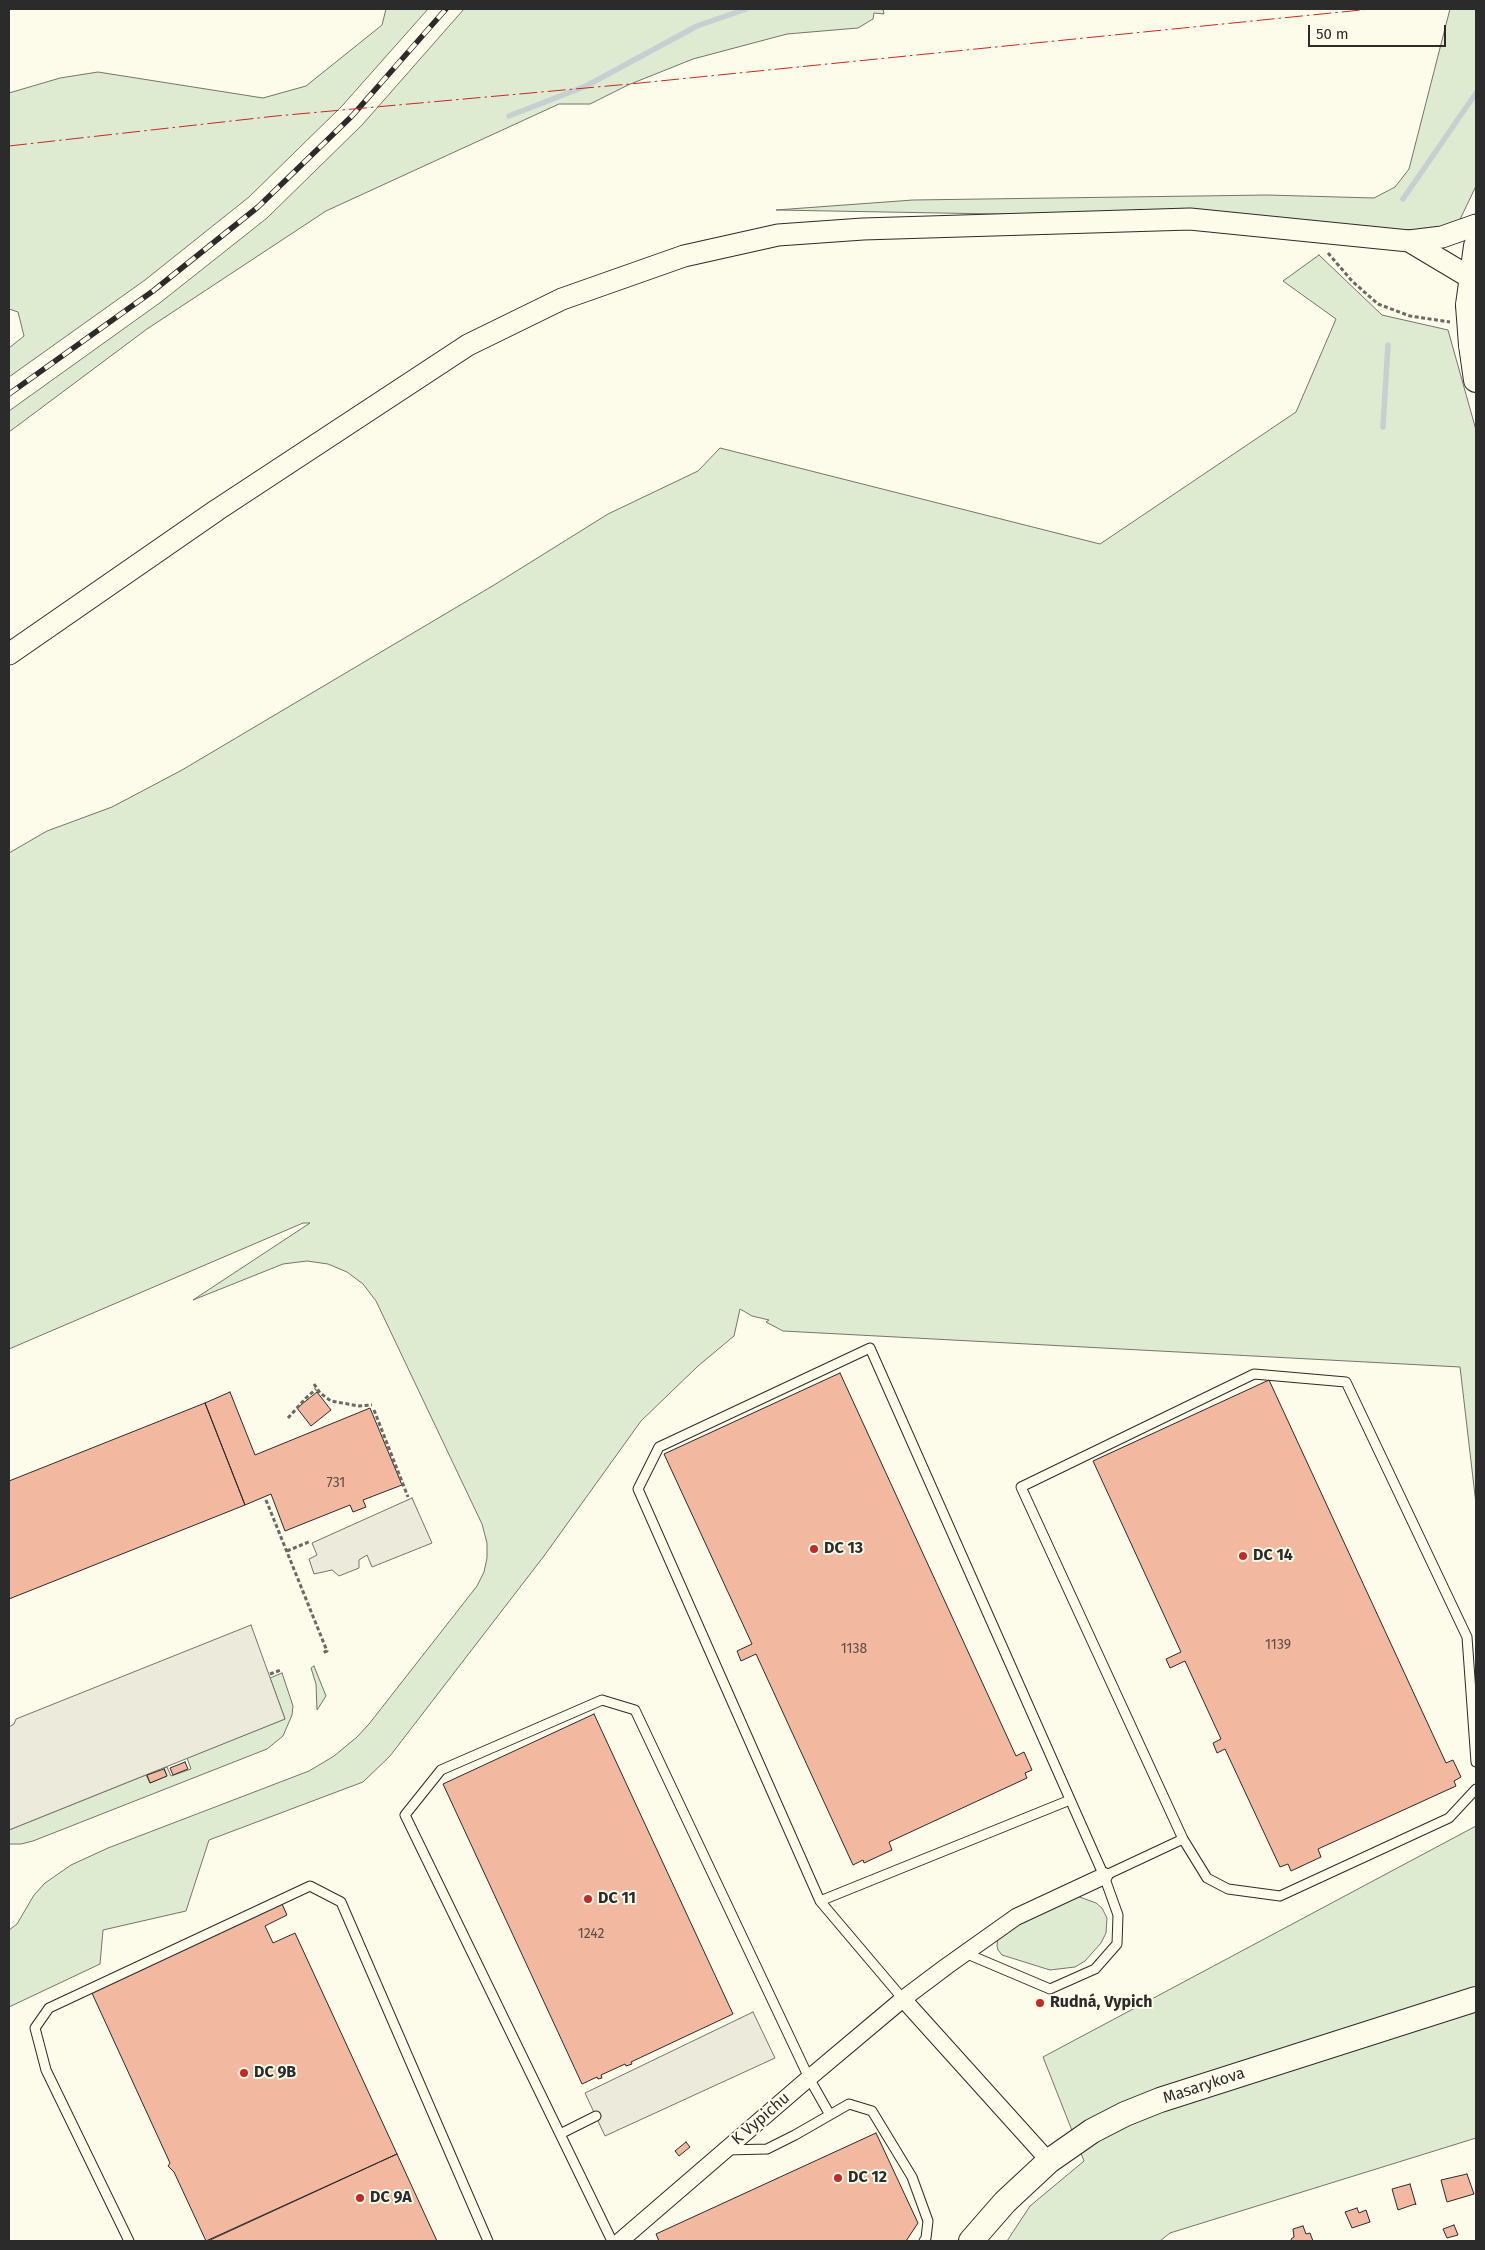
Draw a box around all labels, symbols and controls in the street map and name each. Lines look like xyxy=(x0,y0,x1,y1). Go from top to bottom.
scale bar xyxy=(1310,15,1448,47)
text: 50 m xyxy=(1316,25,1349,43)
house number: 731 xyxy=(327,1475,345,1491)
place label: DC 13 xyxy=(824,1539,863,1559)
marker: DC 13 xyxy=(808,1543,820,1555)
place label: DC 14 xyxy=(1253,1546,1293,1566)
marker: DC 14 xyxy=(1237,1550,1249,1562)
house number: 1139 xyxy=(1265,1637,1291,1653)
house number: 1138 xyxy=(841,1641,867,1657)
place label: DC 11 xyxy=(598,1889,636,1909)
marker: DC 11 xyxy=(582,1893,594,1905)
house number: 1242 xyxy=(578,1926,604,1942)
place label: Rudná, Vypich xyxy=(1050,1993,1153,2013)
marker: Rudná, Vypich xyxy=(1034,1997,1046,2009)
place label: DC 9B xyxy=(254,2063,296,2083)
street label: Masarykova xyxy=(1161,2064,1247,2108)
marker: DC 9B xyxy=(238,2067,250,2079)
street label: K Vypichu xyxy=(728,2089,794,2149)
place label: DC 12 xyxy=(848,2168,887,2188)
marker: DC 12 xyxy=(832,2172,844,2184)
place label: DC 9A xyxy=(370,2188,412,2208)
marker: DC 9A xyxy=(354,2192,366,2204)

